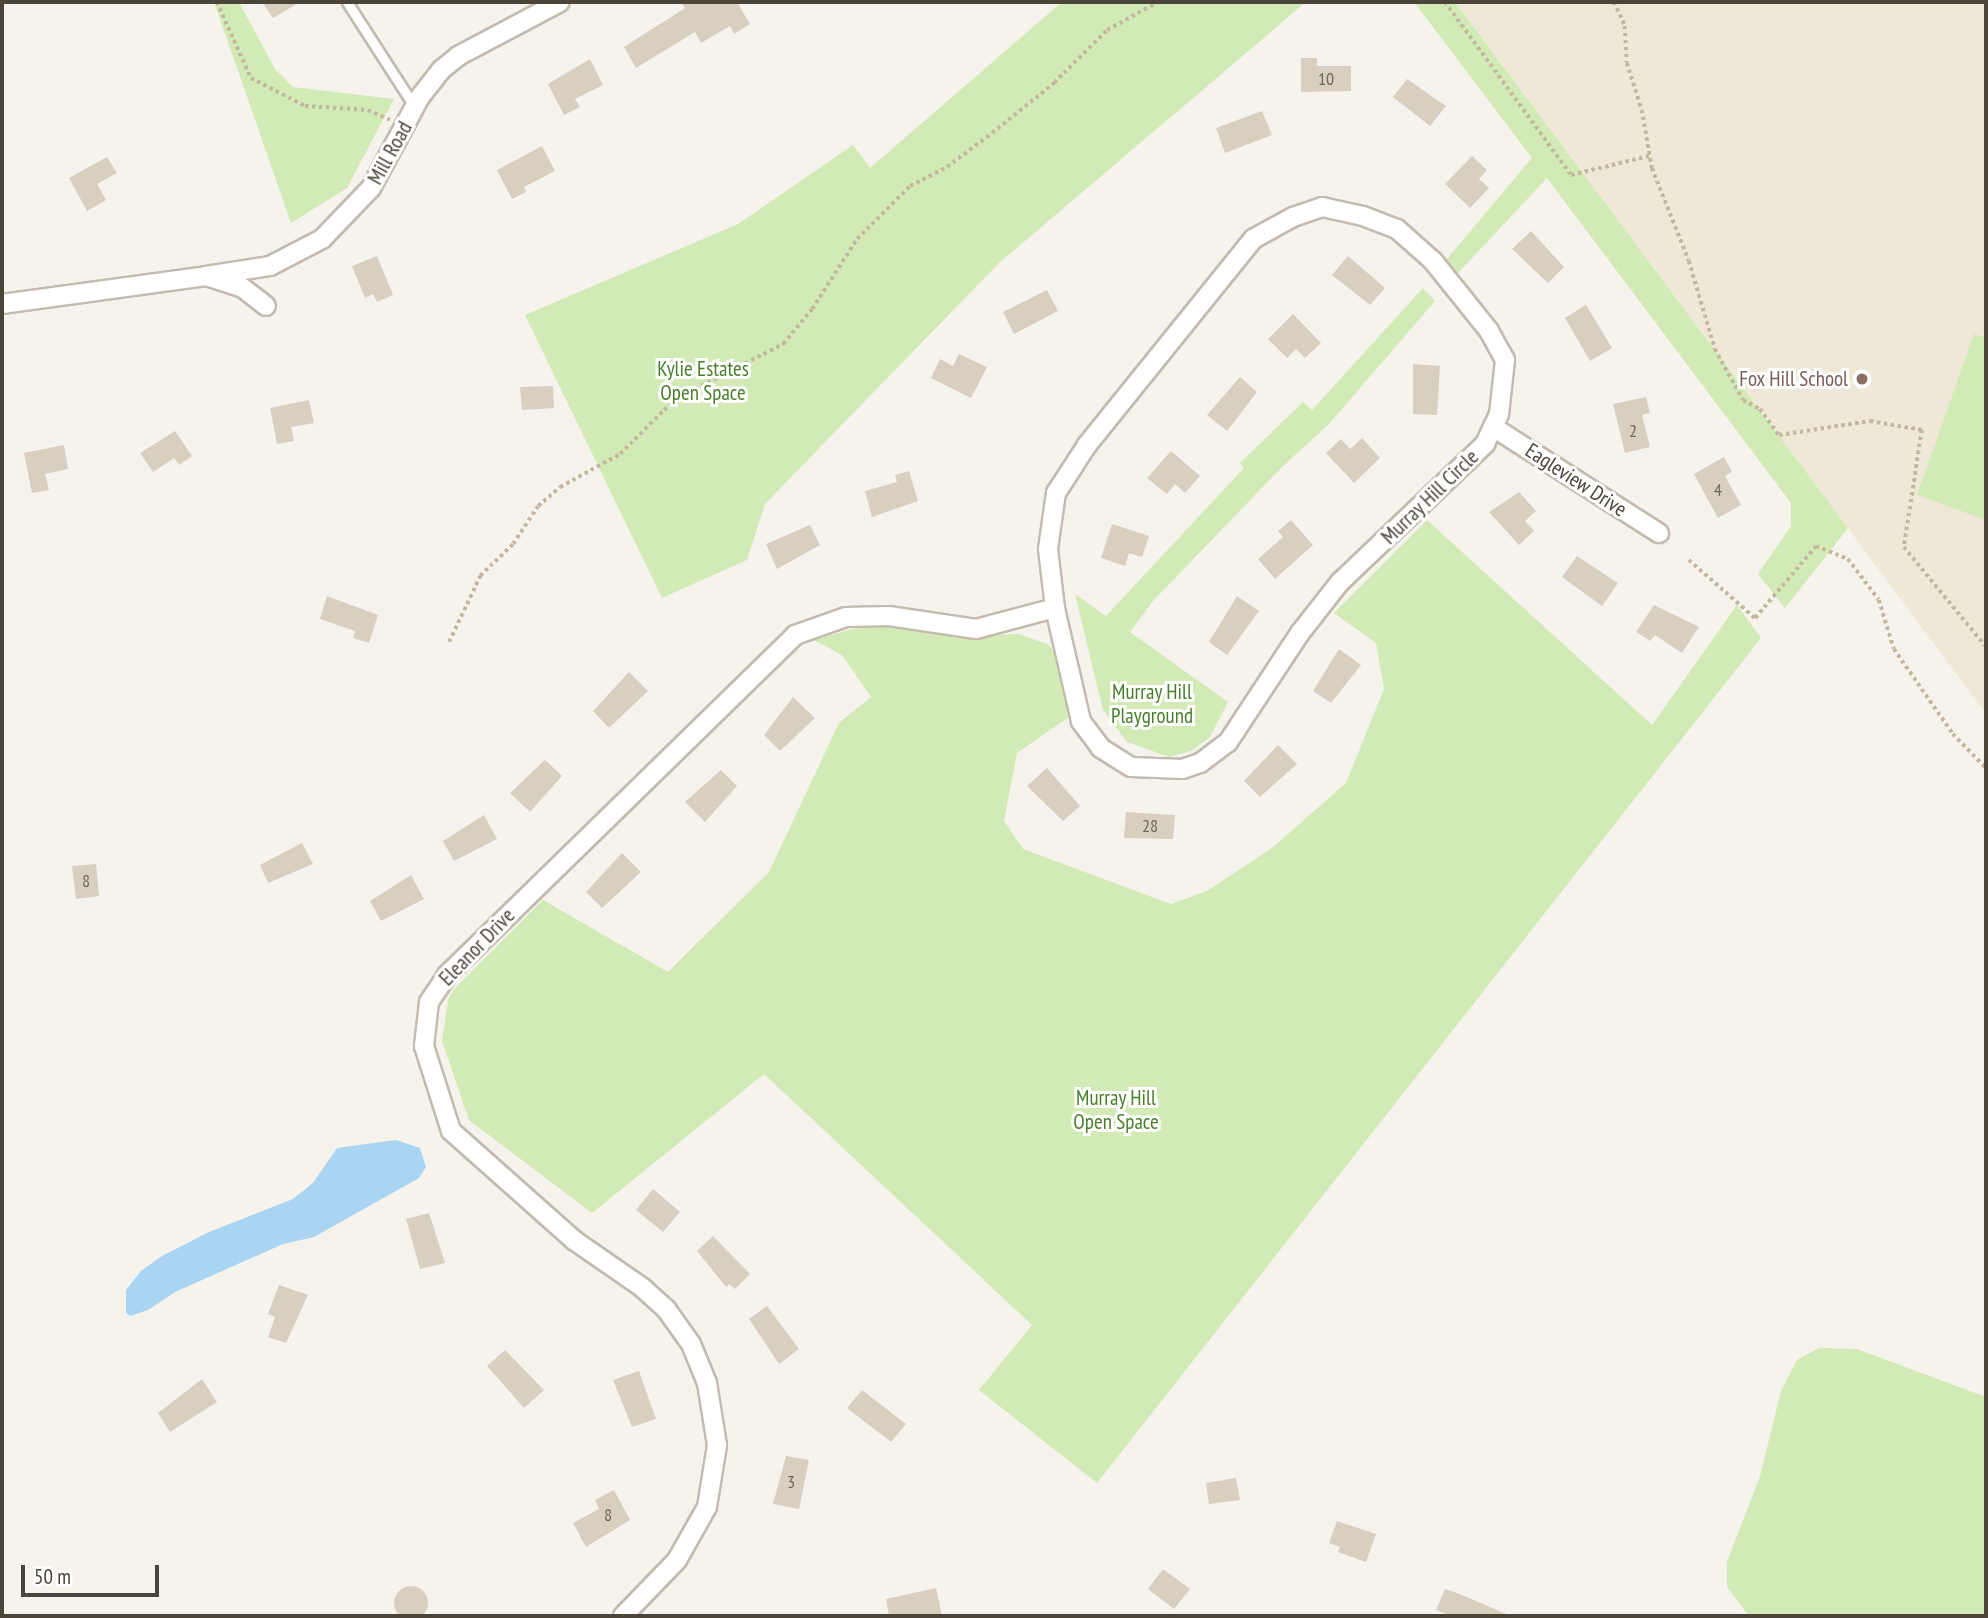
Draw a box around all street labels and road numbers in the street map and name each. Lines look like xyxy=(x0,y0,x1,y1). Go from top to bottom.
street label: Mill Road xyxy=(362,117,418,189)
street label: Eagleview Drive xyxy=(1521,438,1631,522)
street label: Murray Hill Circle xyxy=(1376,444,1484,550)
street label: Eleanor Drive xyxy=(434,903,520,991)

